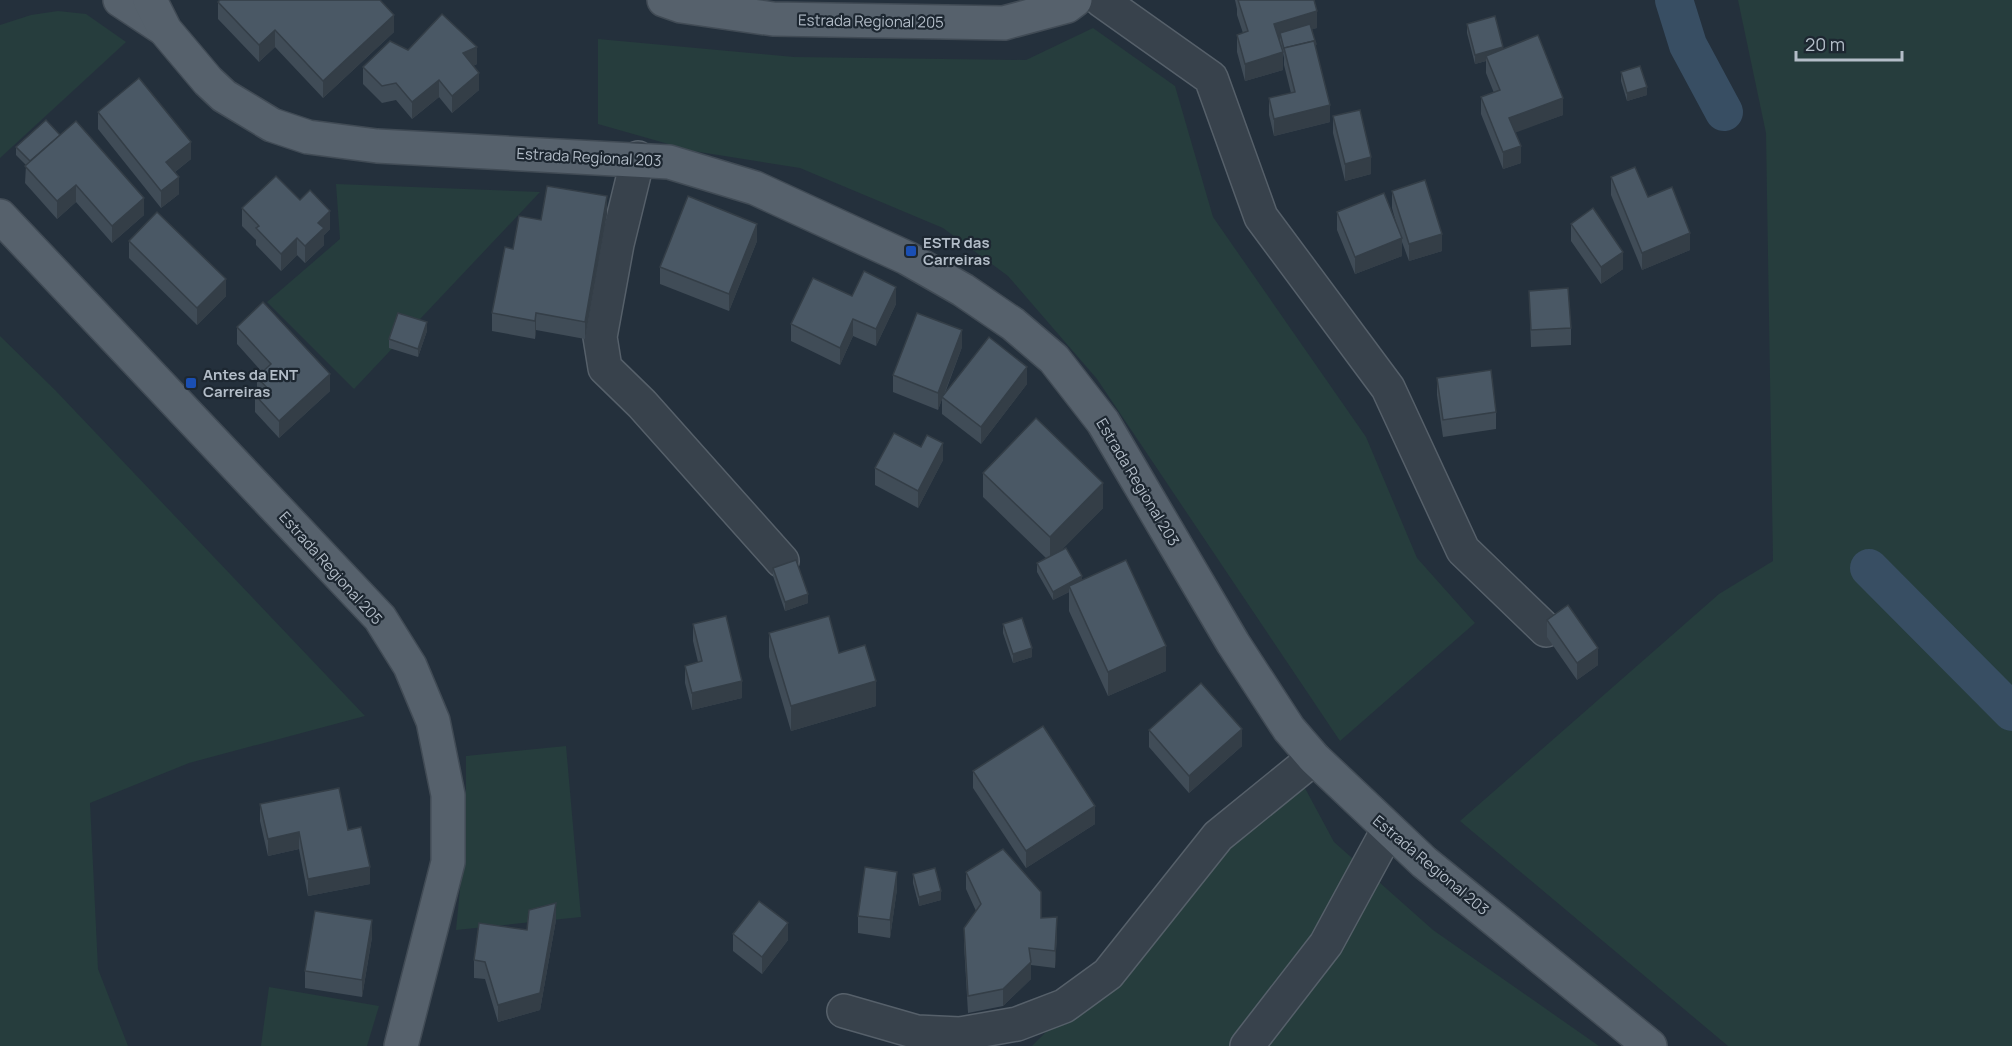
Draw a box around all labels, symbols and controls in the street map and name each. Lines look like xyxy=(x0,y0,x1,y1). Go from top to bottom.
street label: Estrada Regional 205 xyxy=(798,9,944,33)
scale bar xyxy=(1796,24,1902,62)
text: 20 m xyxy=(1805,32,1845,56)
street label: Estrada Regional 203 xyxy=(516,143,662,171)
place label: ESTR das Carreiras xyxy=(923,232,990,270)
marker: ESTR das Carreiras xyxy=(904,244,918,258)
place label: Antes da ENT Carreiras xyxy=(203,364,298,402)
marker: Antes da ENT Carreiras xyxy=(184,376,198,390)
street label: Estrada Regional 203 xyxy=(1092,414,1184,550)
street label: Estrada Regional 205 xyxy=(274,507,388,629)
street label: Estrada Regional 203 xyxy=(1369,810,1493,920)

